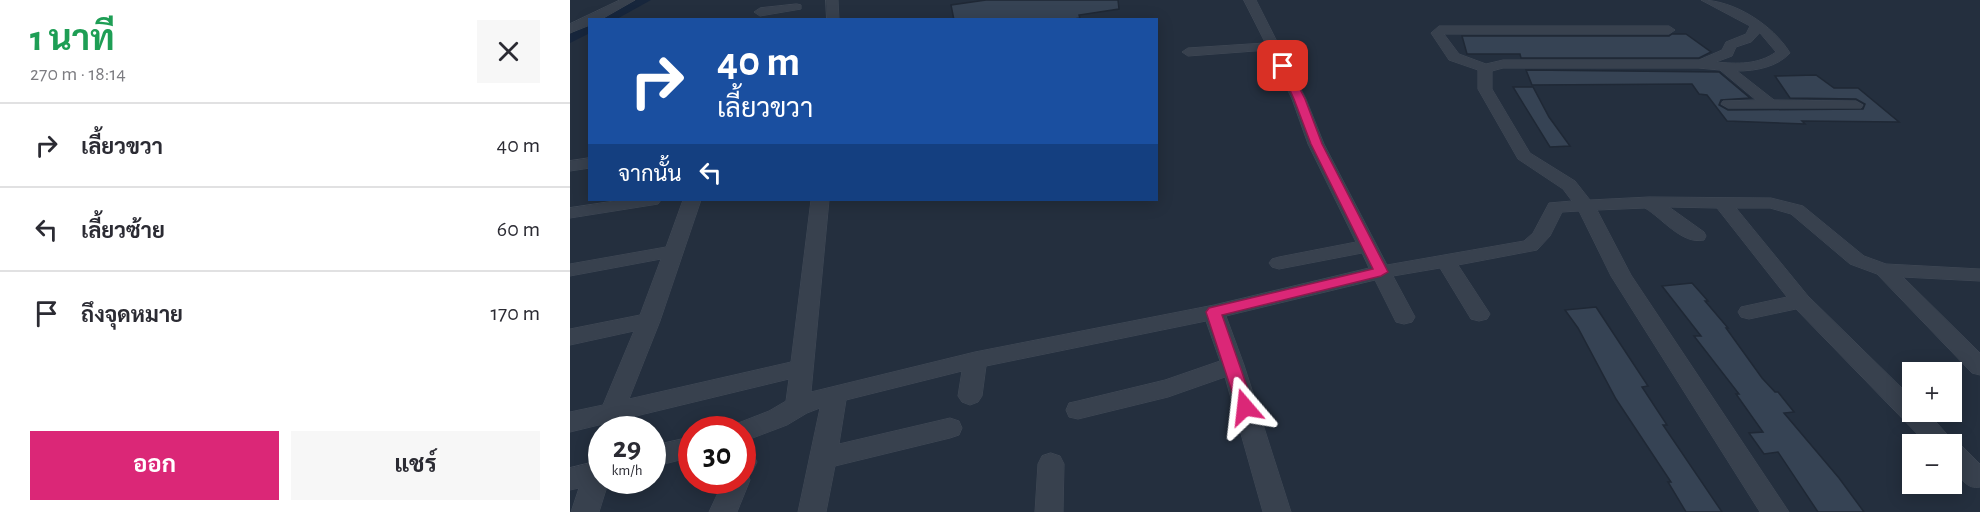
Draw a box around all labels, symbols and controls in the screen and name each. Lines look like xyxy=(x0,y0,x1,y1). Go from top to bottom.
button: close xyxy=(477,20,540,83)
text: 1 นาที xyxy=(30,21,115,57)
pin xyxy=(1257,40,1308,91)
text: 40 m xyxy=(717,41,800,83)
icon: right xyxy=(618,42,696,120)
icon: arrive xyxy=(1266,49,1299,82)
text: 270 m · 18:14 xyxy=(30,64,126,84)
text: เลี้ยวขวา xyxy=(717,95,813,122)
icon: right xyxy=(30,129,63,162)
text: 40 m xyxy=(497,134,540,156)
text: เลี้ยวขวา xyxy=(81,136,163,158)
icon: left xyxy=(694,156,727,189)
text: จากนั้น xyxy=(618,163,682,185)
icon: left xyxy=(30,213,63,246)
text: 60 m xyxy=(497,218,540,240)
text: เลี้ยวซ้าย xyxy=(81,220,165,242)
icon: arrive xyxy=(30,297,63,330)
text: 170 m xyxy=(490,302,540,324)
text: ถึงจุดหมาย xyxy=(81,304,183,326)
map controls xyxy=(1902,362,1962,494)
button: + xyxy=(1902,362,1962,422)
position arrow xyxy=(1213,375,1277,439)
speed limit sign: 30 xyxy=(678,416,756,494)
button: ออก xyxy=(30,431,279,500)
button: แชร์ xyxy=(291,431,540,500)
text: 29 xyxy=(613,433,641,463)
button: − xyxy=(1902,434,1962,494)
text: km/h xyxy=(612,463,642,478)

